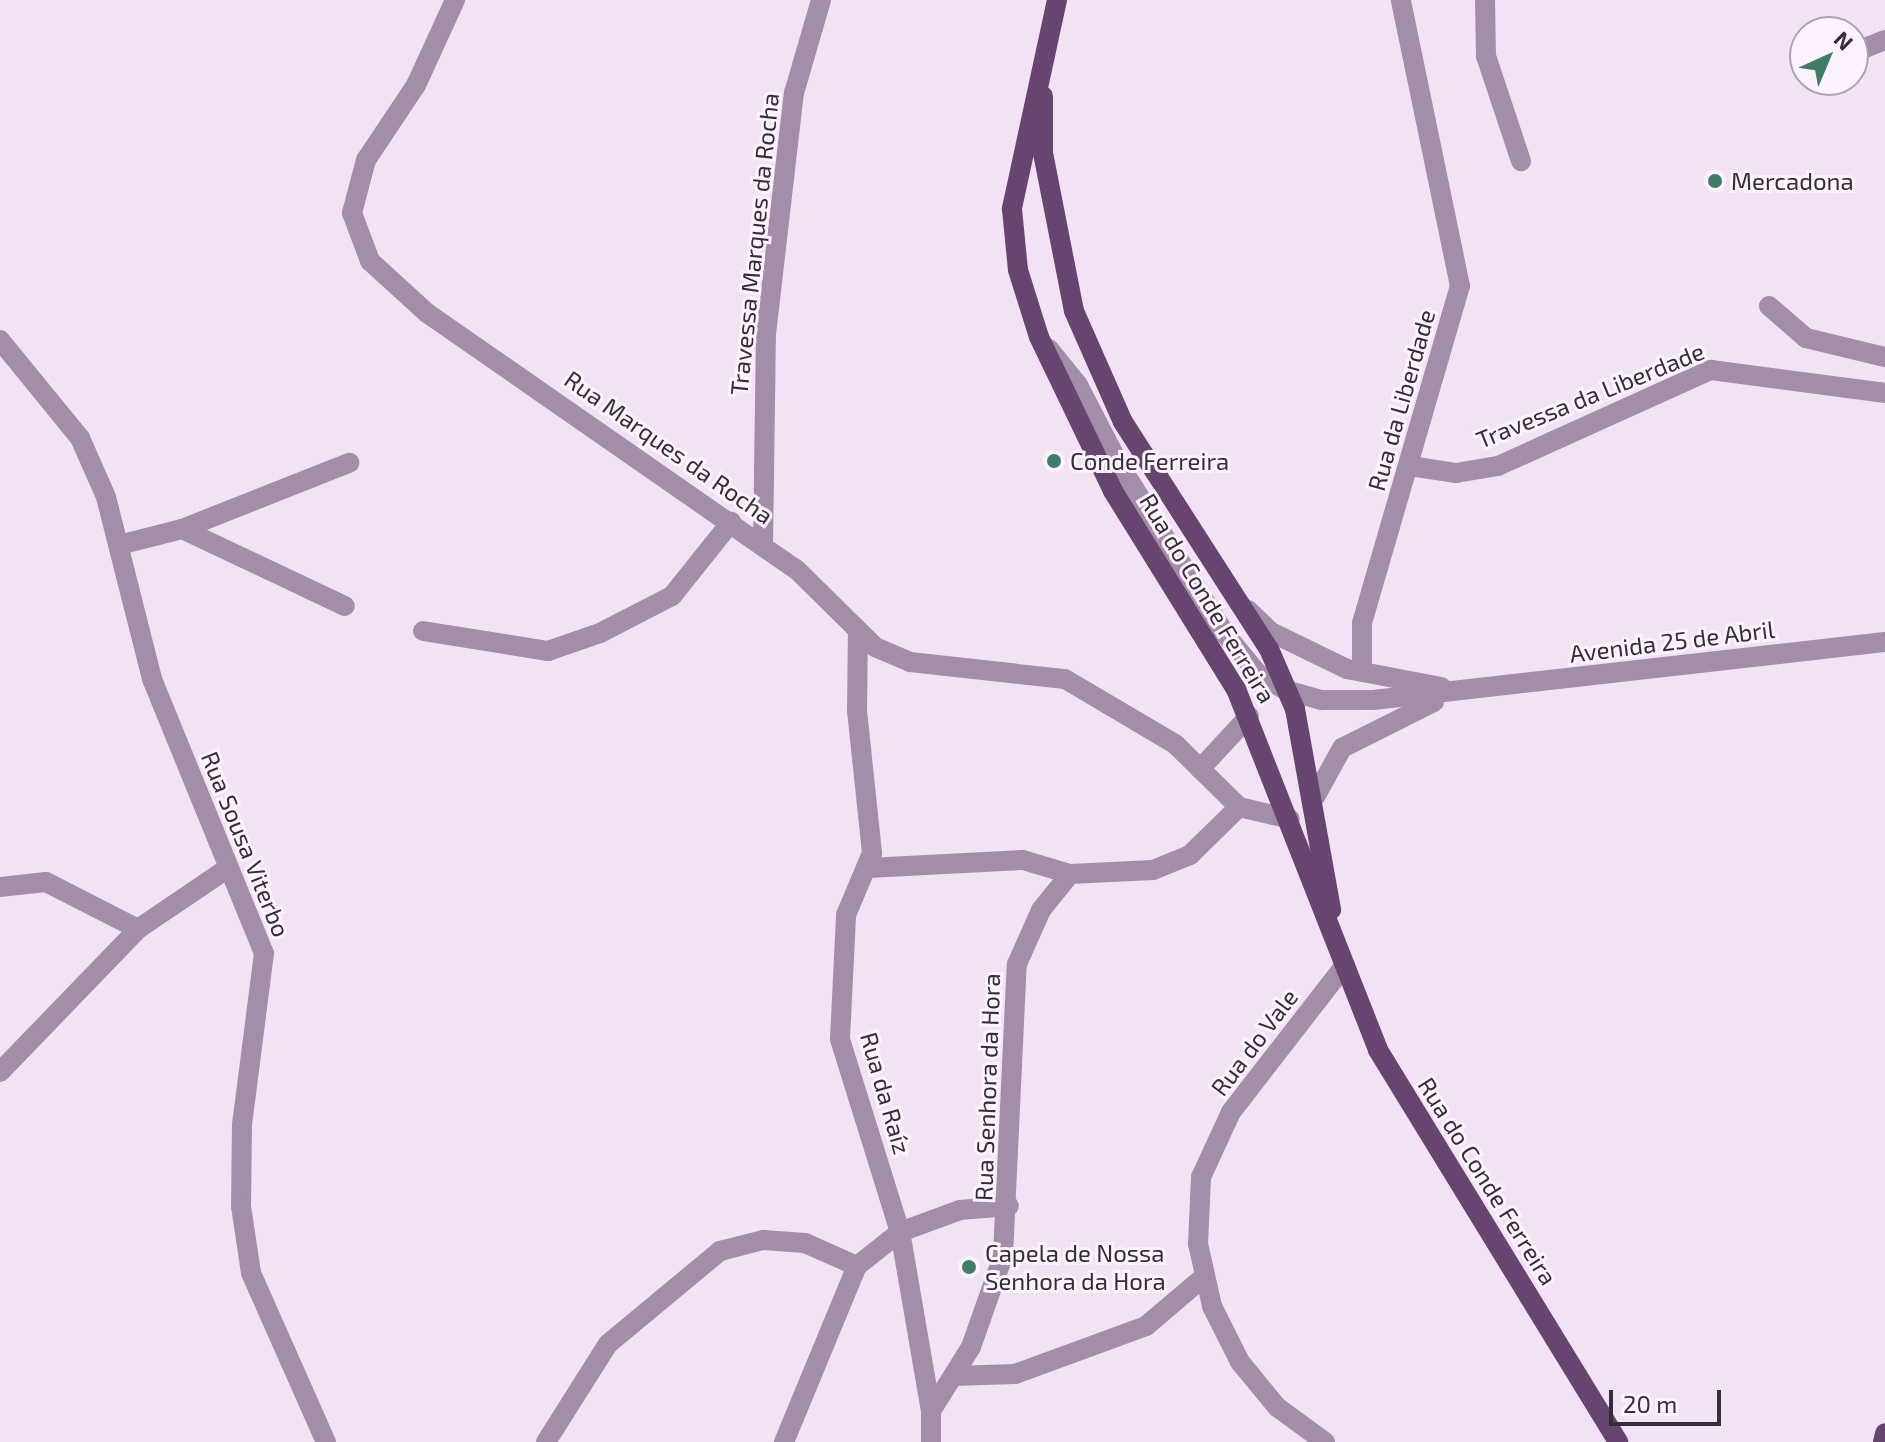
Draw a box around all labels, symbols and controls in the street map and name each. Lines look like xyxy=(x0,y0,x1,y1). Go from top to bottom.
north arrow xyxy=(1789,16,1869,96)
text: N xyxy=(1830,25,1859,55)
street label: Travessa Marques da Rocha xyxy=(724,91,784,397)
place label: Mercadona xyxy=(1731,167,1854,195)
marker: Mercadona xyxy=(1706,172,1724,190)
street label: Rua da Liberdade xyxy=(1361,306,1441,494)
street label: Travessa da Liberdade xyxy=(1472,336,1708,454)
street label: Rua Marques da Rocha xyxy=(559,364,779,530)
place label: Conde Ferreira xyxy=(1070,447,1229,475)
marker: Conde Ferreira xyxy=(1045,452,1063,470)
street label: Rua do Conde Ferreira xyxy=(1134,488,1282,708)
street label: Avenida 25 de Abril xyxy=(1567,614,1777,668)
street label: Rua Sousa Viterbo xyxy=(196,747,296,941)
street label: Rua Senhora da Hora xyxy=(969,973,1005,1201)
street label: Rua do Vale xyxy=(1204,983,1304,1101)
street label: Rua da Raíz xyxy=(855,1029,917,1157)
street label: Rua do Conde Ferreira xyxy=(1412,1072,1564,1290)
place label: Capela de Nossa Senhora da Hora xyxy=(985,1239,1166,1295)
marker: Capela de Nossa Senhora da Hora xyxy=(960,1258,978,1276)
scale bar xyxy=(1613,1374,1725,1424)
text: 20 m xyxy=(1623,1389,1677,1418)

